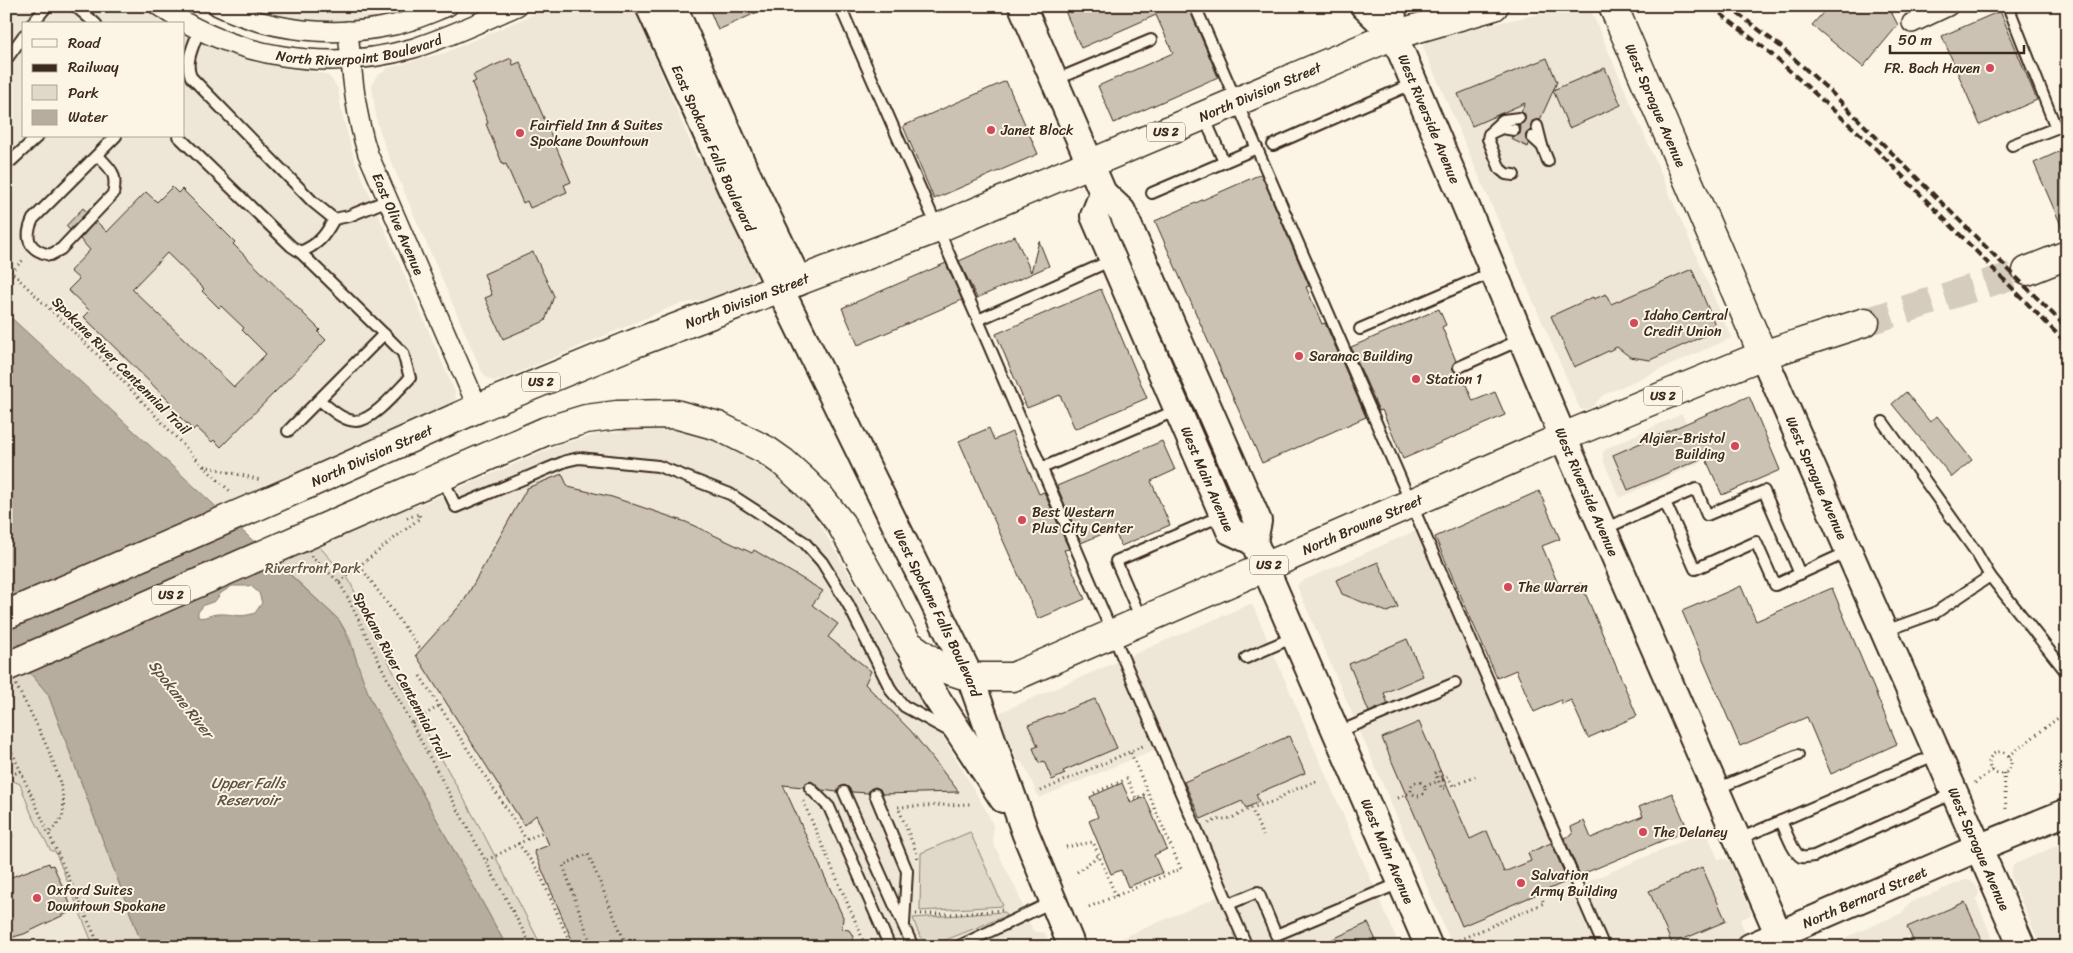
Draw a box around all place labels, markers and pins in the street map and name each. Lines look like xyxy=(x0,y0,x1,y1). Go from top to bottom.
place label: FR. Bach Haven xyxy=(1884,56,1980,81)
marker: FR. Bach Haven xyxy=(1984,62,1996,74)
place label: Fairfield Inn & Suites Spokane Downtown xyxy=(530,113,663,154)
place label: Janet Block xyxy=(1000,118,1074,143)
marker: Janet Block xyxy=(985,124,997,136)
marker: Fairfield Inn & Suites Spokane Downtown xyxy=(514,127,526,139)
place label: Idaho Central Credit Union xyxy=(1643,303,1729,344)
marker: Idaho Central Credit Union xyxy=(1628,317,1640,329)
place label: Saranac Building xyxy=(1309,344,1413,369)
marker: Saranac Building xyxy=(1293,350,1305,362)
place label: Station 1 xyxy=(1426,367,1482,392)
marker: Station 1 xyxy=(1410,373,1422,385)
place label: Algier-Bristol Building xyxy=(1639,426,1726,467)
marker: Algier-Bristol Building xyxy=(1729,440,1741,452)
place label: Best Western Plus City Center xyxy=(1032,500,1134,541)
marker: Best Western Plus City Center xyxy=(1016,514,1028,526)
place label: The Warren xyxy=(1518,575,1588,600)
marker: The Warren xyxy=(1502,581,1514,593)
place label: The Delaney xyxy=(1653,820,1728,845)
marker: The Delaney xyxy=(1637,826,1649,838)
place label: Salvation Army Building xyxy=(1530,863,1618,904)
marker: Salvation Army Building xyxy=(1515,877,1527,889)
place label: Oxford Suites Downtown Spokane xyxy=(47,878,166,919)
marker: Oxford Suites Downtown Spokane xyxy=(31,892,43,904)

